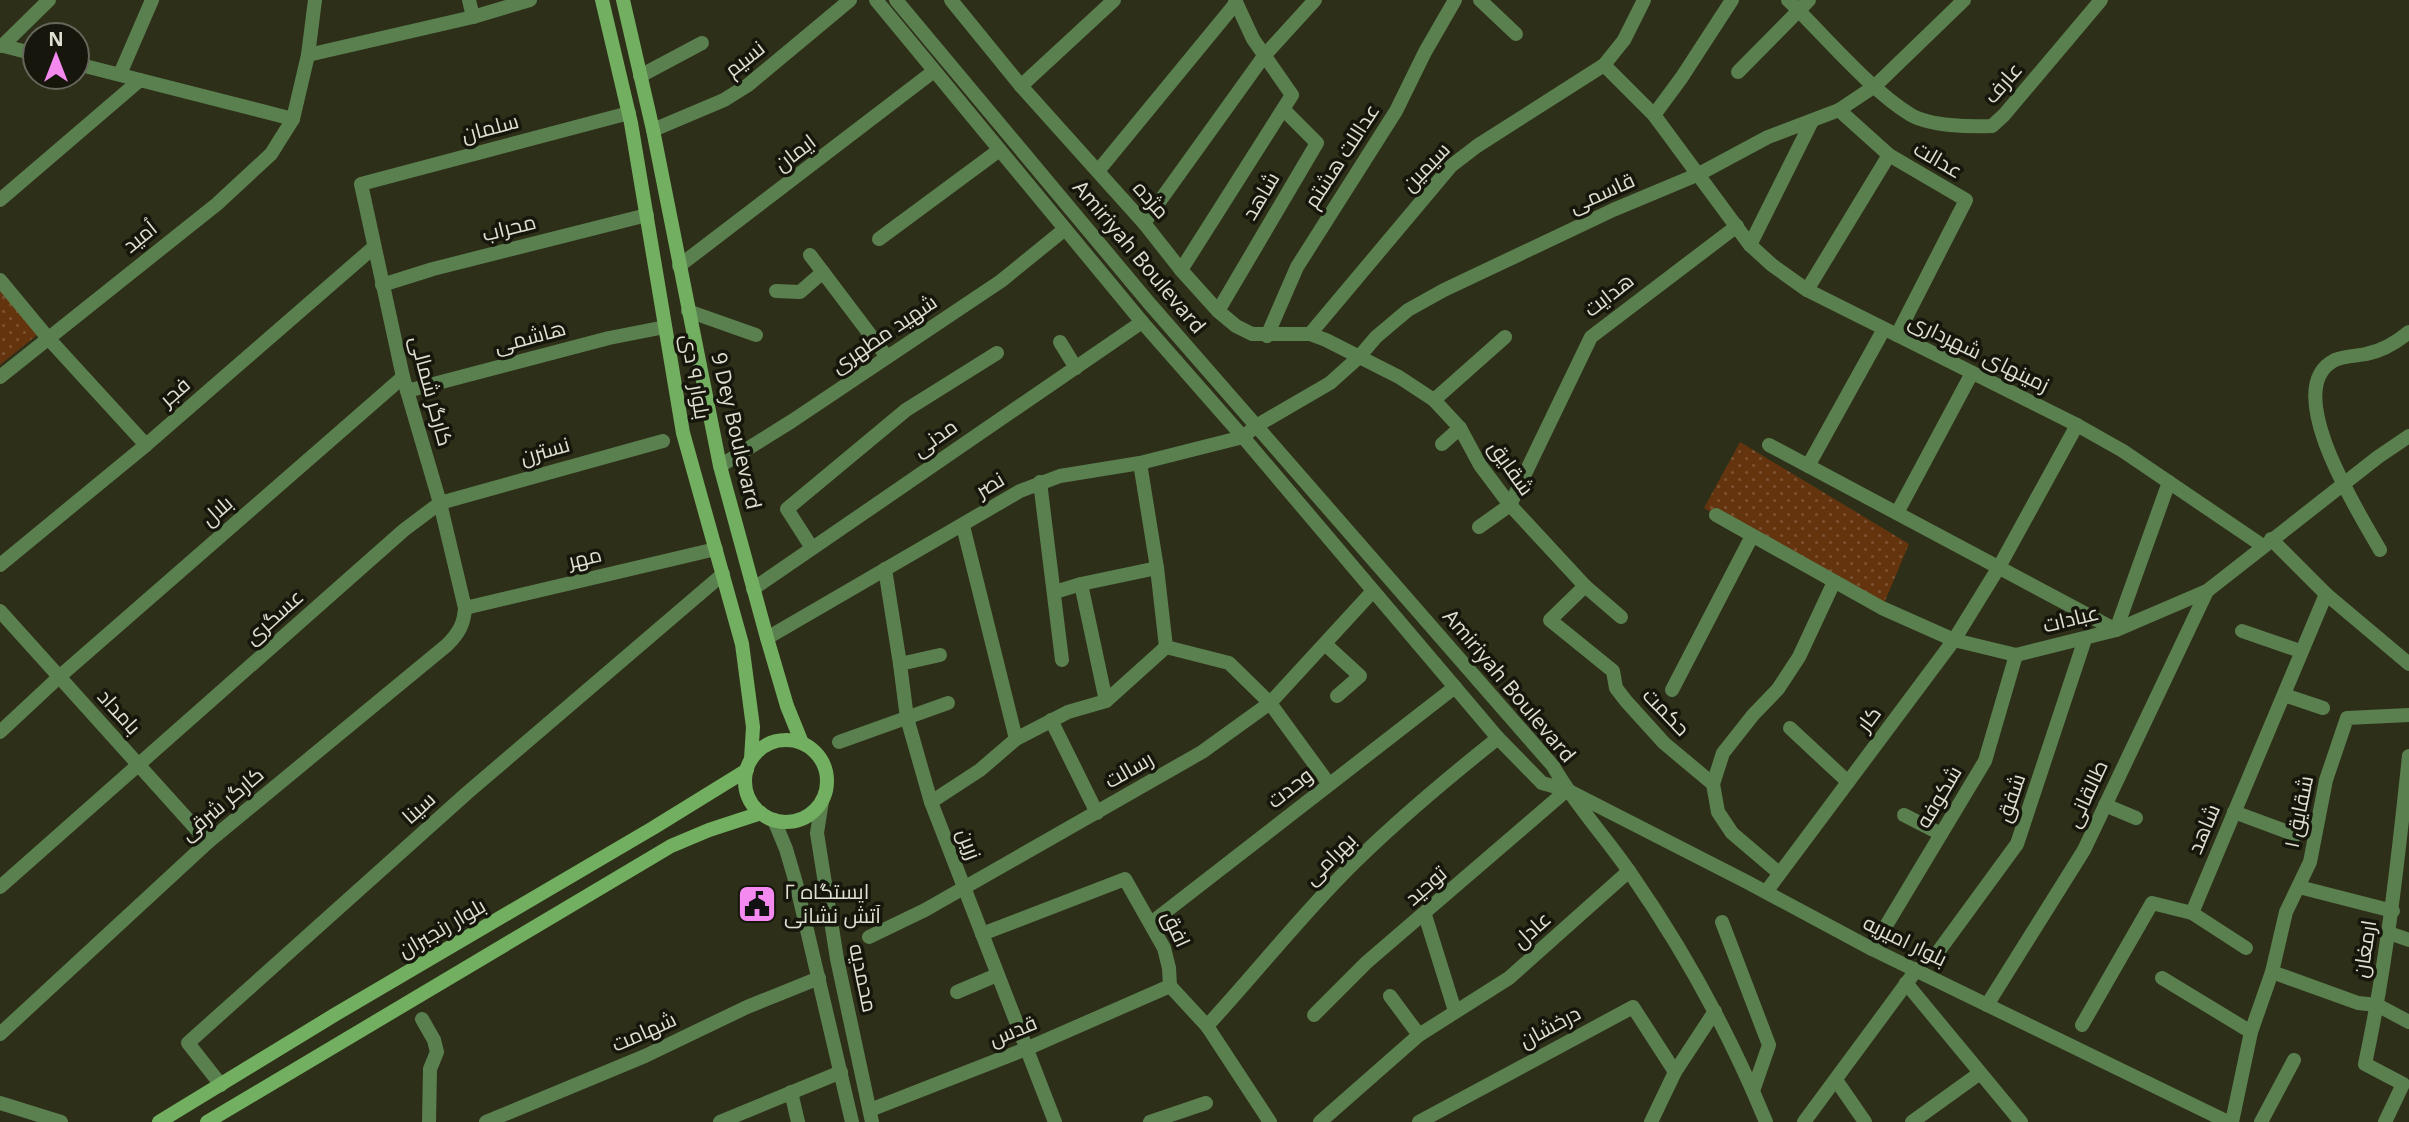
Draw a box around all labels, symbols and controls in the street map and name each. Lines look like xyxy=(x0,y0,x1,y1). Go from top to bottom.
north arrow xyxy=(21,21,91,91)
text: N xyxy=(48,26,64,52)
street label: نسیم xyxy=(719,34,771,83)
street label: عارف xyxy=(1977,56,2028,109)
street label: عداللت هشتم xyxy=(1297,98,1386,214)
street label: سلمان xyxy=(458,106,521,148)
street label: ایمان xyxy=(768,127,821,177)
street label: عدالت xyxy=(1909,134,1968,184)
street label: سیمین xyxy=(1395,136,1456,197)
street label: قاسمی xyxy=(1564,165,1639,219)
street label: شاهد xyxy=(1235,166,1285,225)
street label: Amiriyah Boulevard xyxy=(1067,174,1212,339)
street label: مژده xyxy=(1127,174,1176,224)
street label: محراب xyxy=(479,207,539,247)
street label: اُمید xyxy=(116,214,162,259)
street label: هدایت xyxy=(1578,266,1639,323)
street label: شهید مطهری xyxy=(825,287,942,379)
street label: زمینهای شهرداری xyxy=(1904,306,2054,398)
street label: هاشمی xyxy=(491,313,569,359)
street label: بلوار ۹ دی xyxy=(675,332,717,422)
street label: کارگر شمالی xyxy=(404,333,460,449)
street label: 9 Dey Boulevard xyxy=(705,350,769,512)
street label: فجر xyxy=(152,370,195,413)
street label: مدنی xyxy=(906,412,962,463)
street label: نسترن xyxy=(517,430,573,470)
street label: شقایق xyxy=(1483,434,1541,501)
street label: نصر xyxy=(969,465,1009,504)
street label: بلال xyxy=(194,489,238,532)
street label: مهر xyxy=(564,540,604,575)
street label: عسگری xyxy=(238,582,309,650)
street label: عبادات xyxy=(2040,598,2102,639)
street label: Amiriyah Boulevard xyxy=(1437,603,1582,768)
street label: حکمت xyxy=(1637,681,1697,741)
street label: بامداد xyxy=(92,683,148,740)
street label: کار xyxy=(1849,700,1887,738)
street label: رسالت xyxy=(1099,744,1158,794)
street label: طالقانی xyxy=(2058,755,2114,832)
street label: کارگر شرقی xyxy=(174,760,269,846)
street label: وحدت xyxy=(1261,760,1318,814)
street label: شکوفه xyxy=(1909,760,1968,833)
street label: شفق xyxy=(1989,770,2031,826)
street label: شقایق ۱ xyxy=(2277,773,2319,851)
street label: سینا xyxy=(396,785,441,830)
street label: شاهد xyxy=(2180,799,2226,858)
street label: زرین xyxy=(951,824,989,863)
street label: بهرامی xyxy=(1297,826,1362,891)
street label: توحید xyxy=(1398,859,1452,911)
place label: ایستگاه ۲ آتش نشانی xyxy=(784,877,881,929)
public building icon: ایستگاه ۲ آتش نشانی xyxy=(736,883,778,925)
street label: بلوار رنجبران xyxy=(393,891,490,963)
street label: عادل xyxy=(1506,905,1557,954)
street label: افق xyxy=(1156,906,1197,951)
street label: بلوار امیریه xyxy=(1859,908,1952,972)
street label: ارمغان xyxy=(2346,918,2382,980)
street label: محمدیه xyxy=(843,941,885,1015)
street label: درخشان xyxy=(1514,998,1585,1054)
street label: شهامت xyxy=(607,1004,680,1058)
street label: قدس xyxy=(984,1008,1041,1052)

